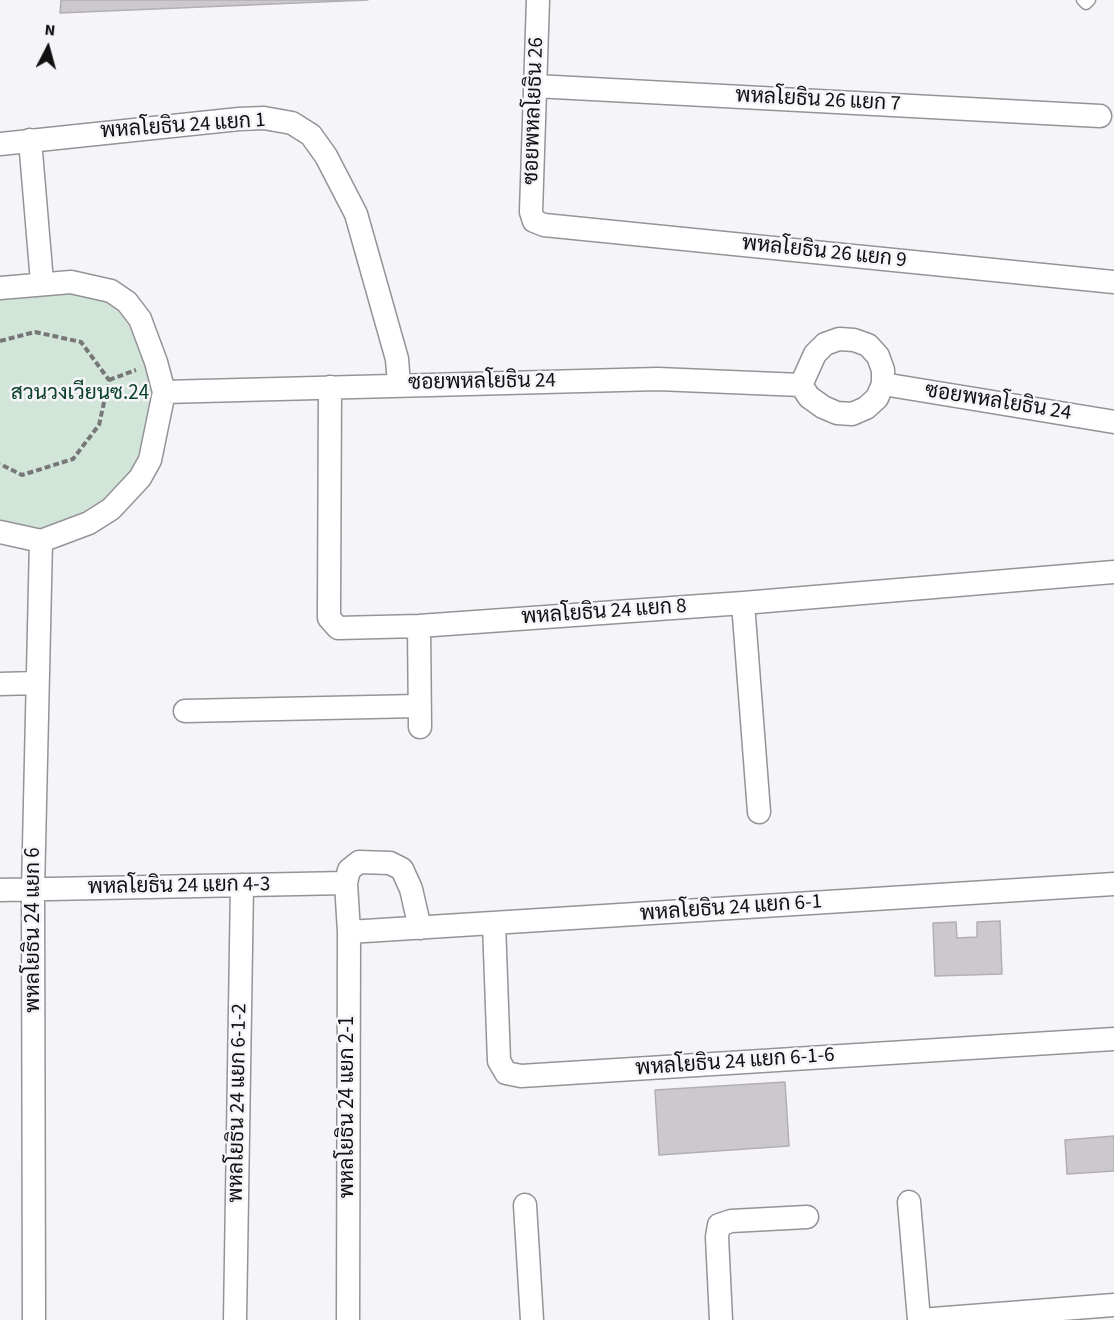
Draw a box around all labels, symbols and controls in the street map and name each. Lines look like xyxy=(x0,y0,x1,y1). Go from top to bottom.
north arrow xyxy=(18,18,78,78)
text: N xyxy=(43,19,56,42)
street label: ซอยพหลโยธิน 26 xyxy=(520,37,550,185)
street label: พหลโยธิน 26 แยก 7 xyxy=(735,84,901,118)
street label: พหลโยธิน 24 แยก 1 xyxy=(100,109,266,145)
street label: พหลโยธิน 26 แยก 9 xyxy=(740,232,908,274)
street label: ซอยพหลโยธิน 24 xyxy=(408,369,556,397)
street label: ซอยพหลโยธิน 24 xyxy=(923,379,1073,427)
park label: สวนวงเวียนซ.24 xyxy=(11,381,149,407)
street label: พหลโยธิน 24 แยก 8 xyxy=(521,595,687,631)
street label: พหลโยธิน 24 แยก 6 xyxy=(21,847,47,1013)
street label: พหลโยธิน 24 แยก 4-3 xyxy=(88,873,270,901)
street label: พหลโยธิน 24 แยก 6-1 xyxy=(639,890,823,928)
street label: พหลโยธิน 24 แยก 6-1-2 xyxy=(225,1003,253,1203)
street label: พหลโยธิน 24 แยก 2-1 xyxy=(335,1016,361,1198)
street label: พหลโยธิน 24 แยก 6-1-6 xyxy=(635,1043,835,1083)

